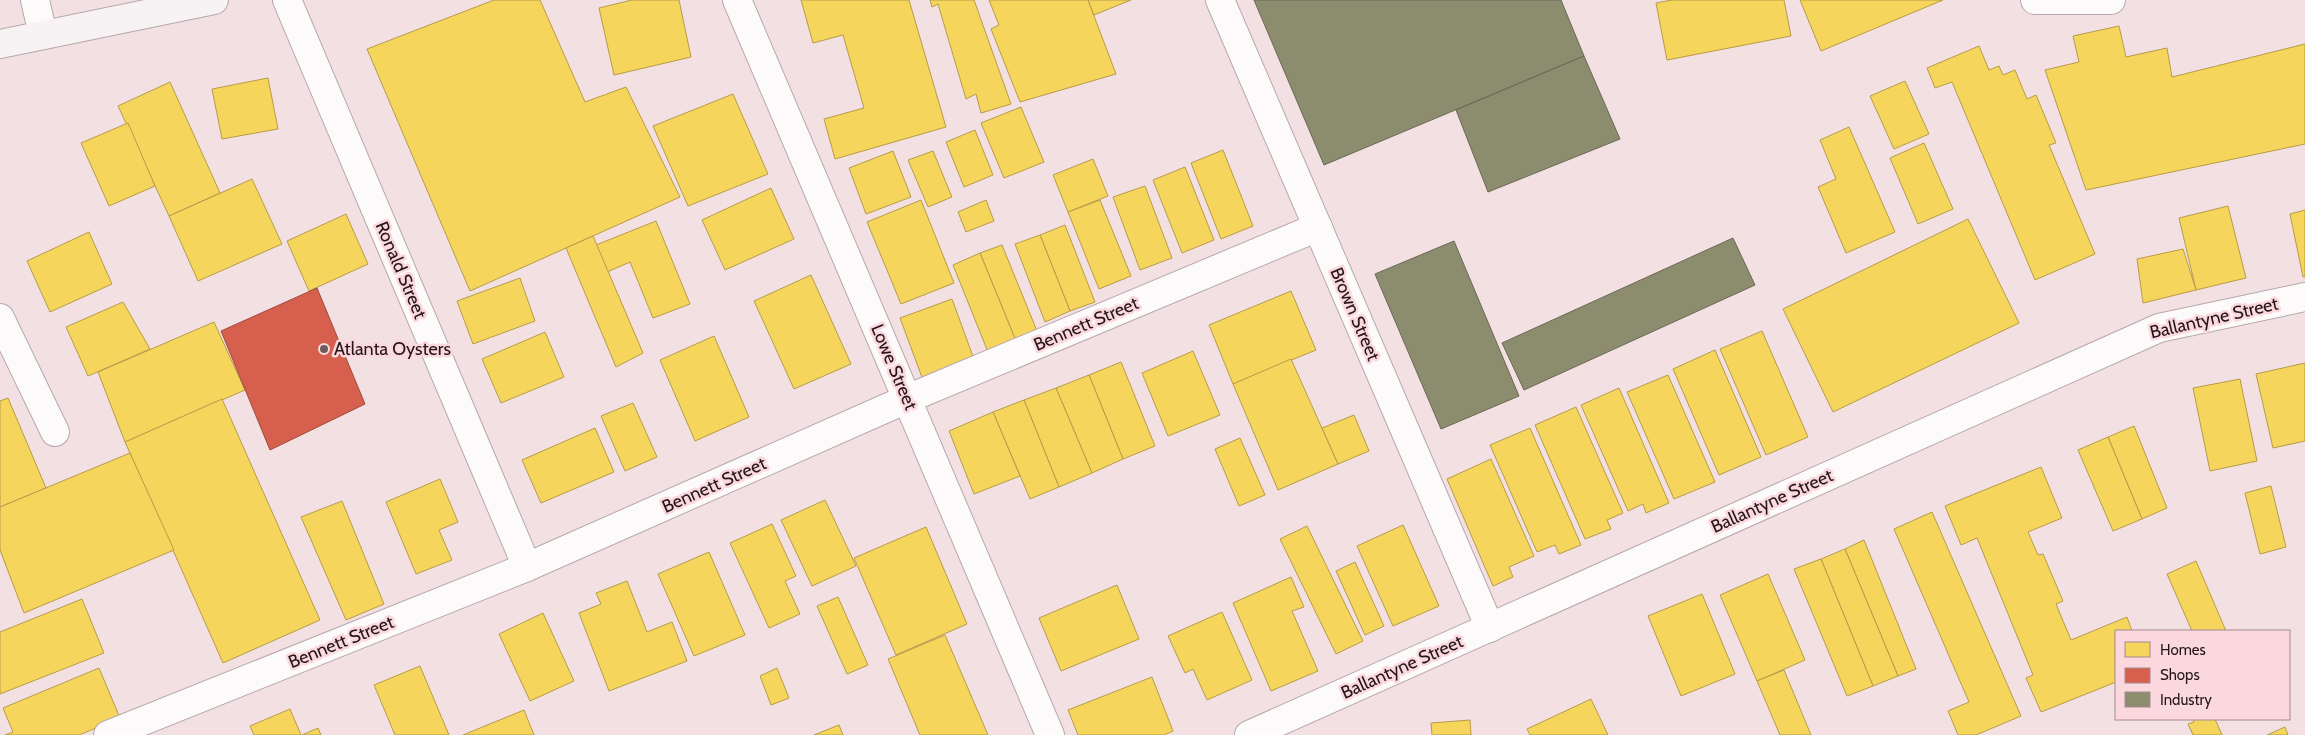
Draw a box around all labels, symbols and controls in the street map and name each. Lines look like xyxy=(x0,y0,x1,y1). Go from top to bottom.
street label: Ronald Street xyxy=(371,218,431,322)
street label: Brown Street xyxy=(1325,264,1385,364)
street label: Bennett Street xyxy=(1030,292,1142,356)
street label: Ballantyne Street xyxy=(2148,293,2280,343)
street label: Lowe Street xyxy=(866,321,922,413)
place label: Atlanta Oysters xyxy=(334,338,451,360)
marker: Atlanta Oysters xyxy=(318,343,330,355)
street label: Bennett Street xyxy=(658,452,770,518)
street label: Ballantyne Street xyxy=(1708,464,1836,538)
street label: Bennett Street xyxy=(285,611,397,673)
street label: Ballantyne Street xyxy=(1338,630,1466,704)
legend xyxy=(2115,630,2290,720)
text: Homes xyxy=(2160,641,2206,659)
text: Shops xyxy=(2160,666,2200,684)
text: Industry xyxy=(2160,691,2212,709)

